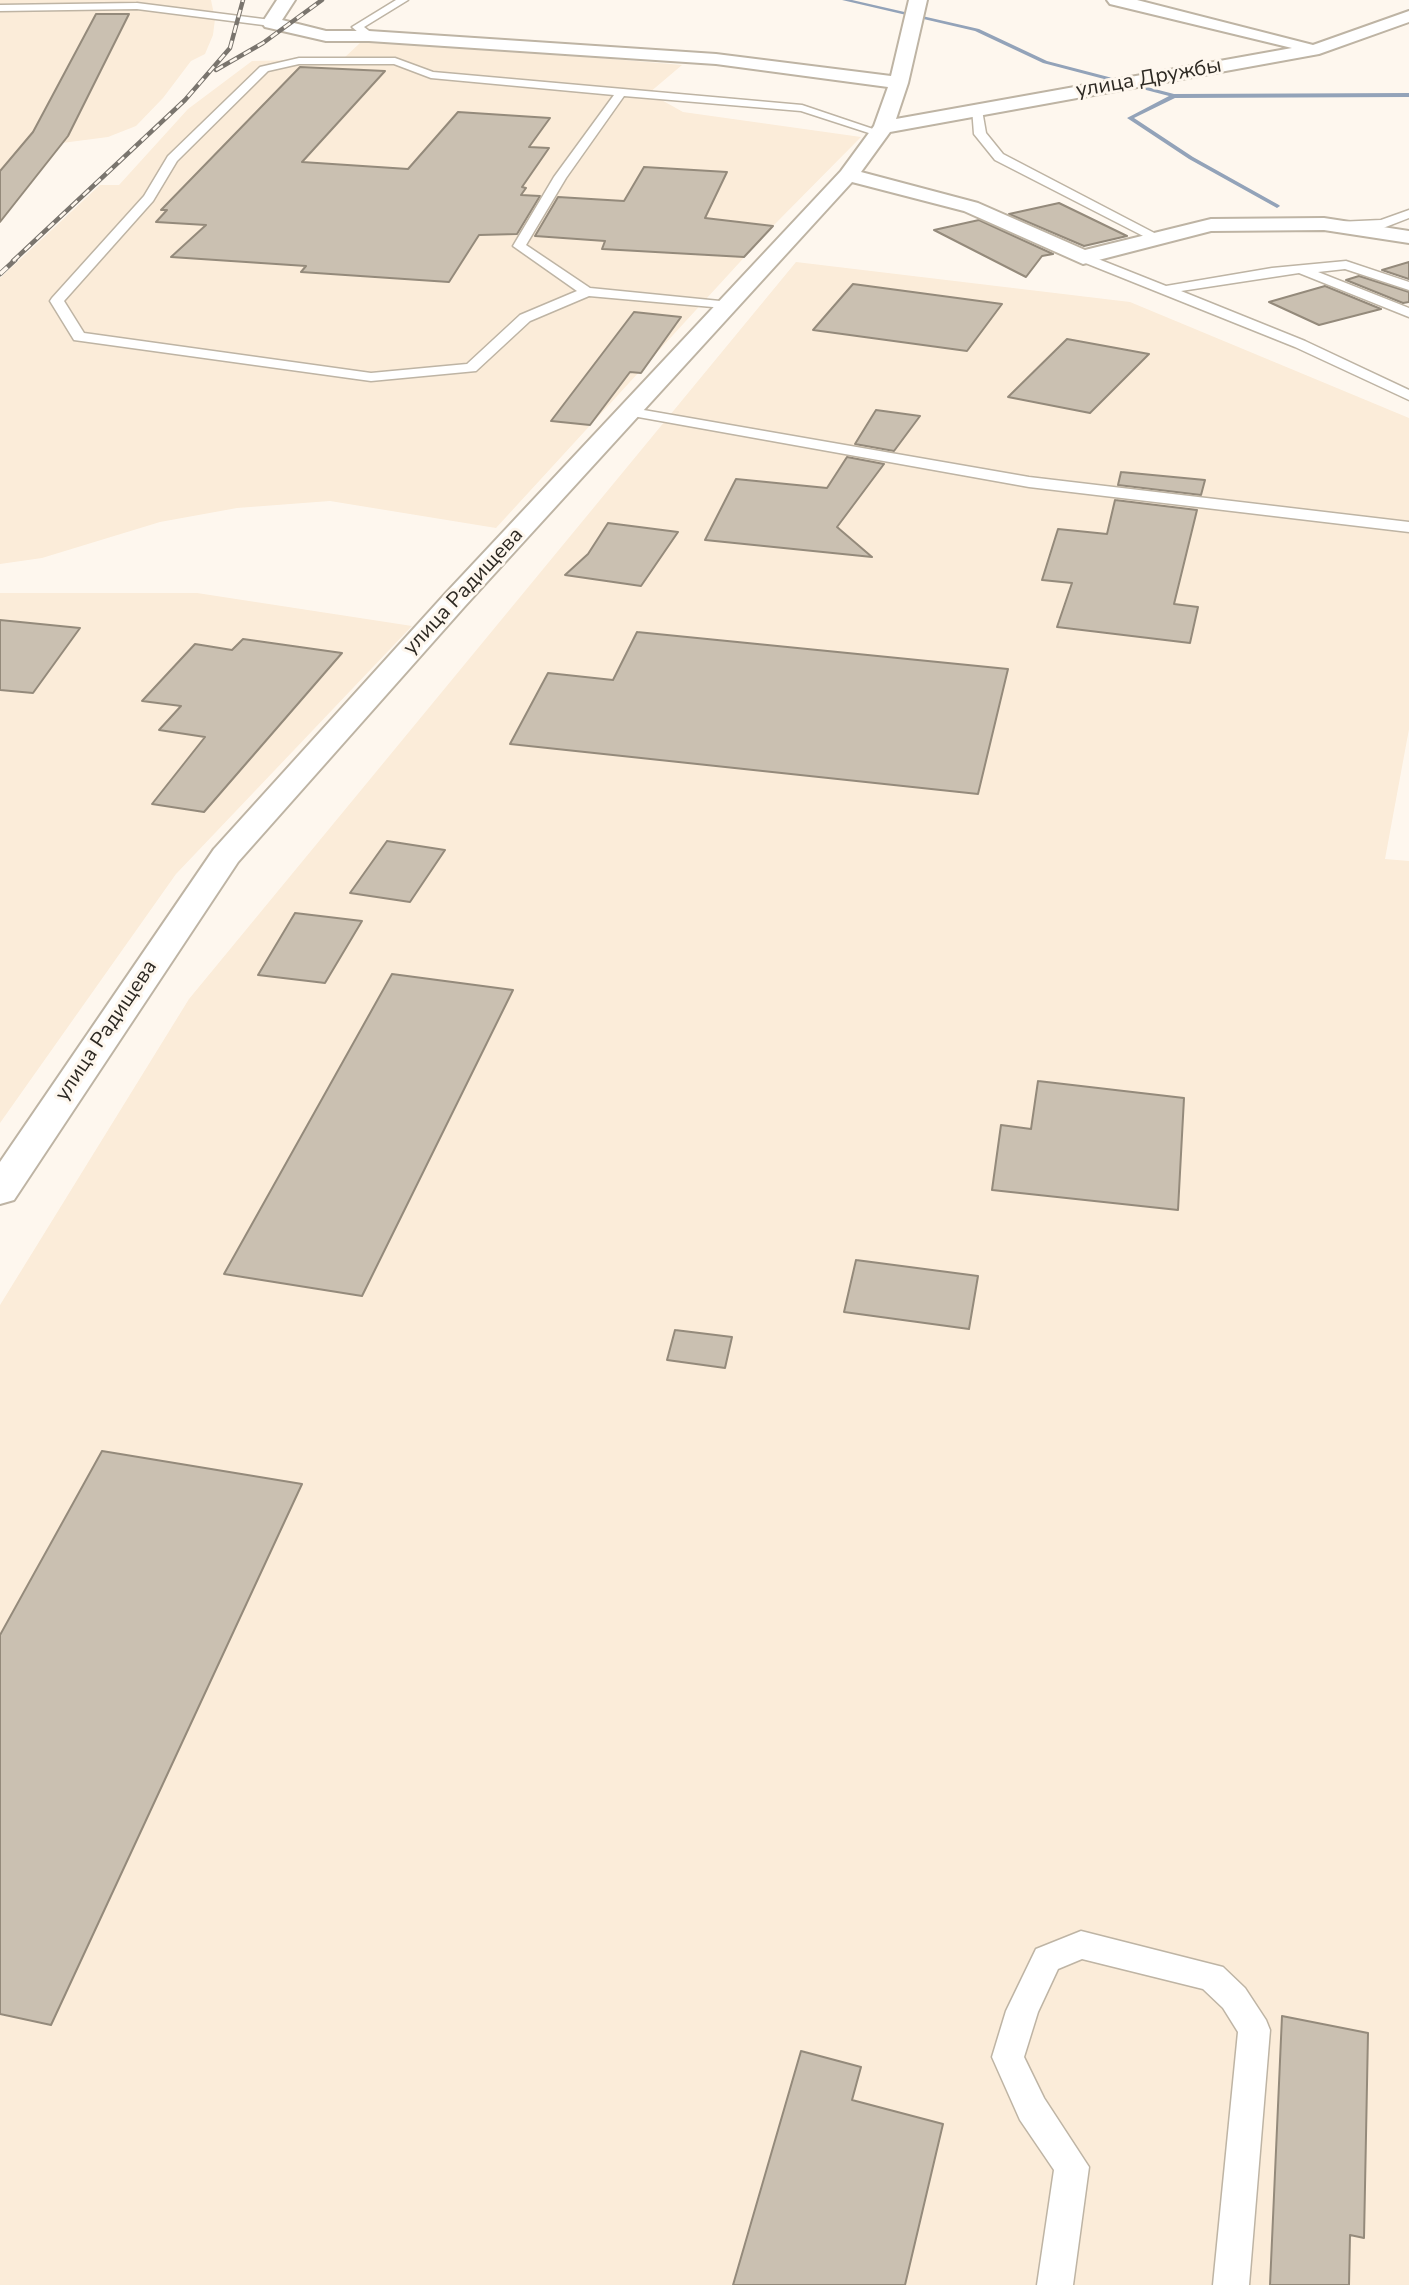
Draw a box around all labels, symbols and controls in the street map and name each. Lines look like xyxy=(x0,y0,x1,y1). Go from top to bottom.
street label: улица Дружбы xyxy=(1074,54,1224,104)
street label: улица Радищева xyxy=(399,523,529,661)
street label: улица Радищева xyxy=(51,956,163,1106)

